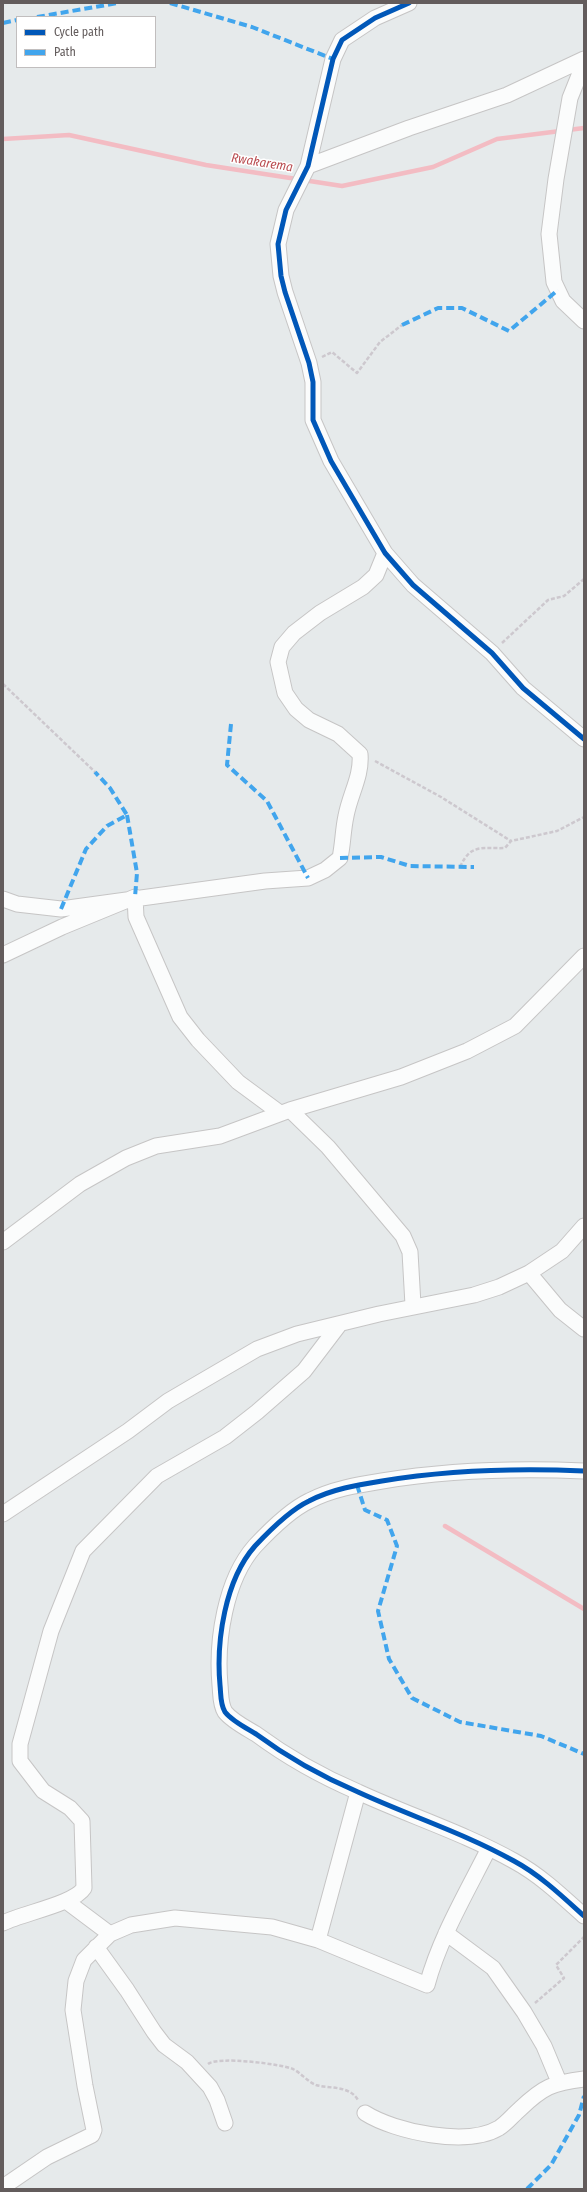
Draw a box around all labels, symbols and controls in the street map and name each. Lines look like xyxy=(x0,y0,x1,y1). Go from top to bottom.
legend xyxy=(16,16,156,68)
text: Cycle path xyxy=(54,25,104,39)
text: Path xyxy=(54,45,76,59)
water label: Rwakarema xyxy=(230,150,294,176)

